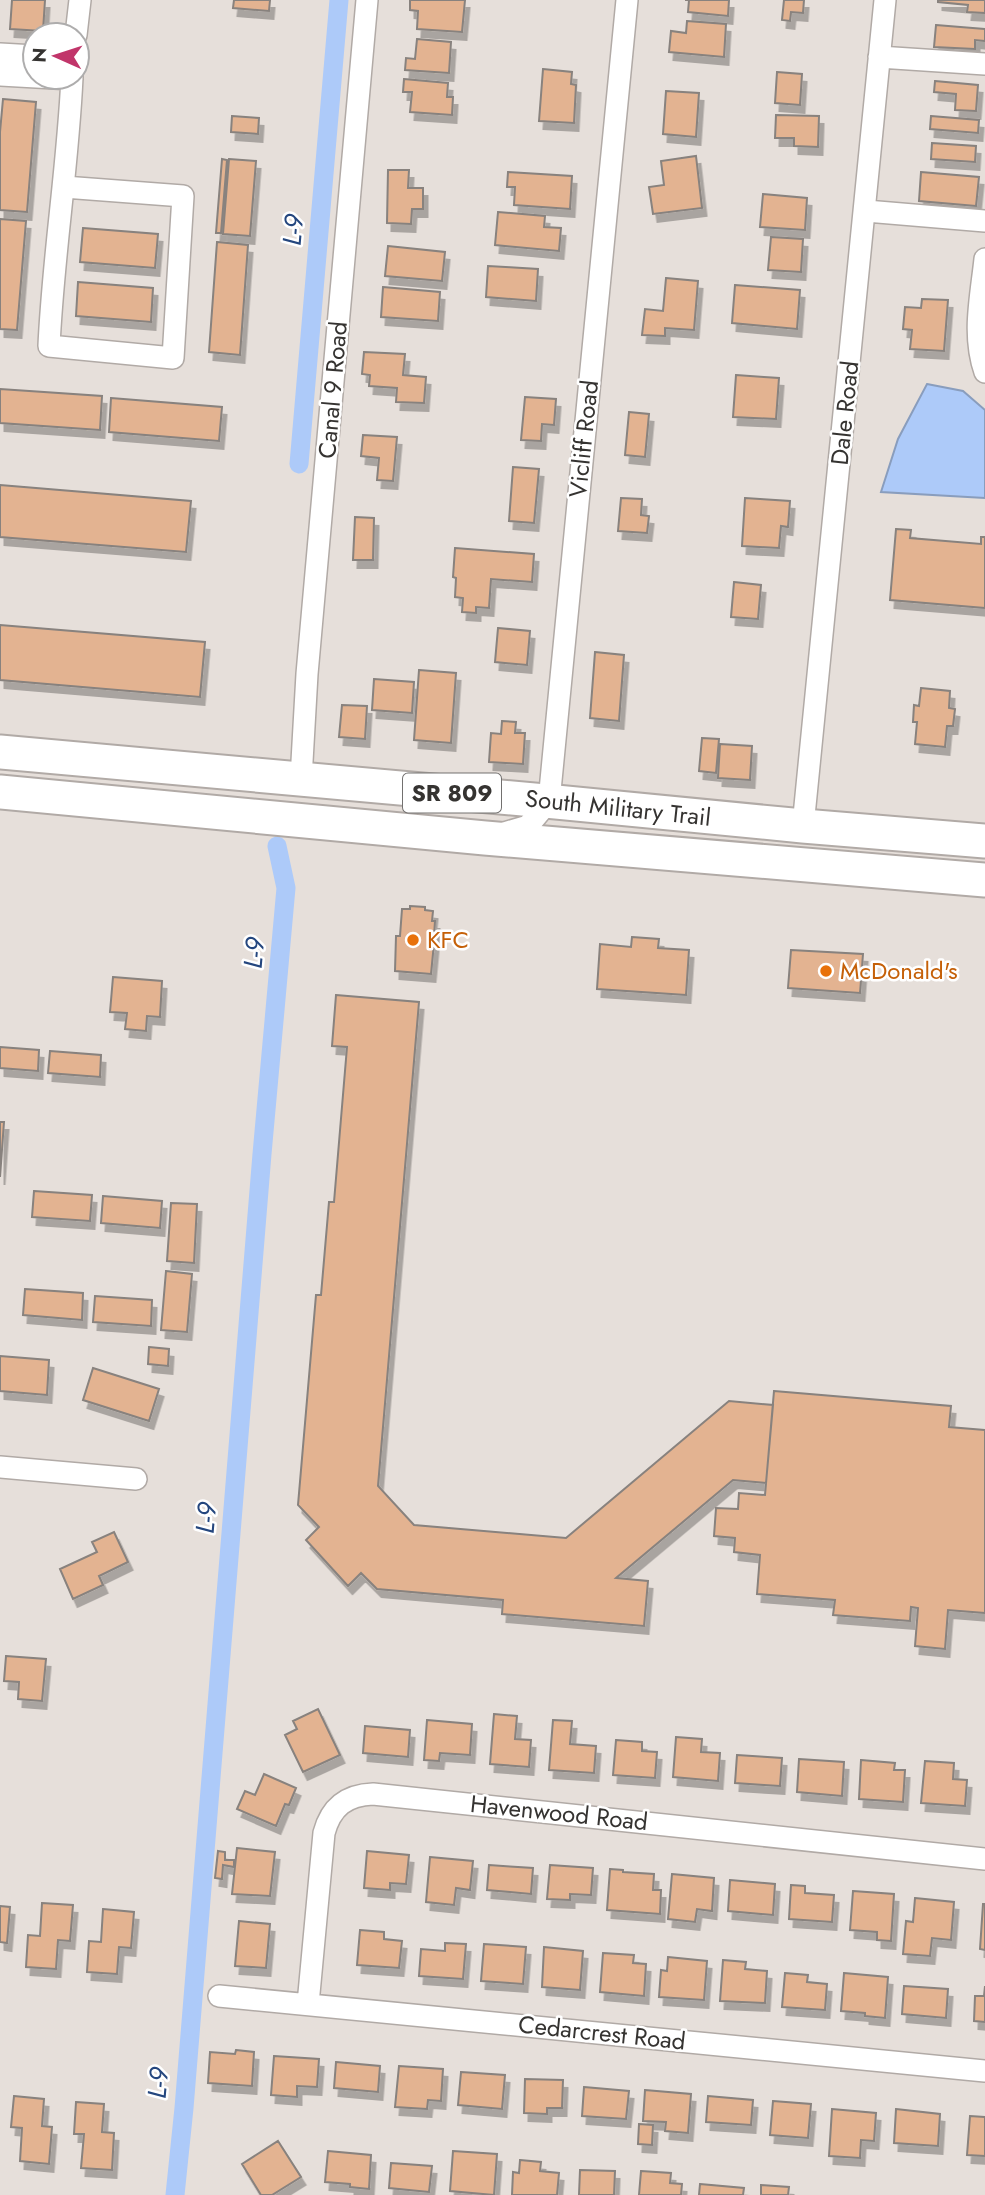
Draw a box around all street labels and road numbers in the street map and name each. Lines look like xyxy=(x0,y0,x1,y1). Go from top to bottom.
street label: Canal 9 Road xyxy=(309,320,356,460)
street label: Dale Road xyxy=(822,359,867,467)
street label: Vicliff Road xyxy=(560,378,607,499)
road number: SR 809 xyxy=(403,774,501,813)
street label: South Military Trail xyxy=(523,780,713,835)
street label: Havenwood Road xyxy=(468,1786,650,1839)
street label: Cedarcrest Road xyxy=(517,2006,687,2059)

